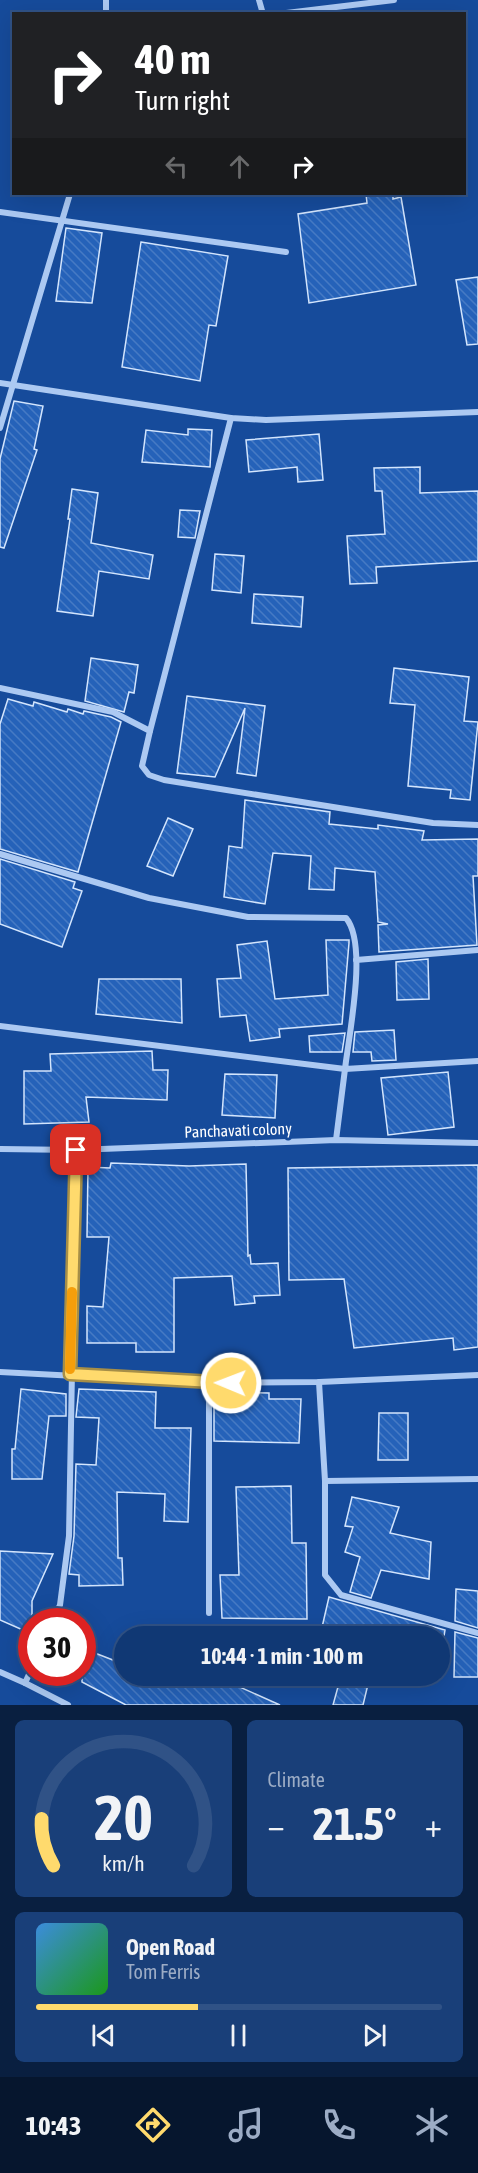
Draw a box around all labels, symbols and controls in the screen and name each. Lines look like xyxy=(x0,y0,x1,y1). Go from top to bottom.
text: 40 m xyxy=(135,35,210,83)
icon: right xyxy=(36,36,114,114)
text: Turn right xyxy=(135,85,230,116)
icon: left xyxy=(160,150,193,183)
icon: ahead xyxy=(223,150,256,183)
icon: right xyxy=(286,150,319,183)
street label: Panchavati colony xyxy=(184,1119,293,1142)
pin xyxy=(50,1124,101,1175)
icon: arrive xyxy=(59,1133,92,1166)
position arrow xyxy=(199,1351,263,1415)
speed limit sign: 30 xyxy=(18,1608,96,1686)
text: 10:44 · 1 min · 100 m xyxy=(201,1643,363,1669)
text: Climate xyxy=(268,1768,325,1791)
text: 20 xyxy=(94,1782,153,1853)
text: 21.5° xyxy=(313,1798,397,1850)
text: − xyxy=(268,1806,285,1844)
text: + xyxy=(425,1806,442,1844)
text: km/h xyxy=(102,1851,145,1876)
text: Open Road xyxy=(126,1934,215,1960)
text: Tom Ferris xyxy=(126,1960,200,1983)
icon: previous xyxy=(87,2019,120,2052)
icon: pause xyxy=(222,2019,255,2052)
icon: next xyxy=(358,2019,391,2052)
icon: directions xyxy=(132,2104,174,2146)
icon: music xyxy=(225,2104,267,2146)
icon: phone xyxy=(318,2104,360,2146)
icon: climate xyxy=(411,2104,453,2146)
text: 10:43 xyxy=(25,2110,81,2141)

